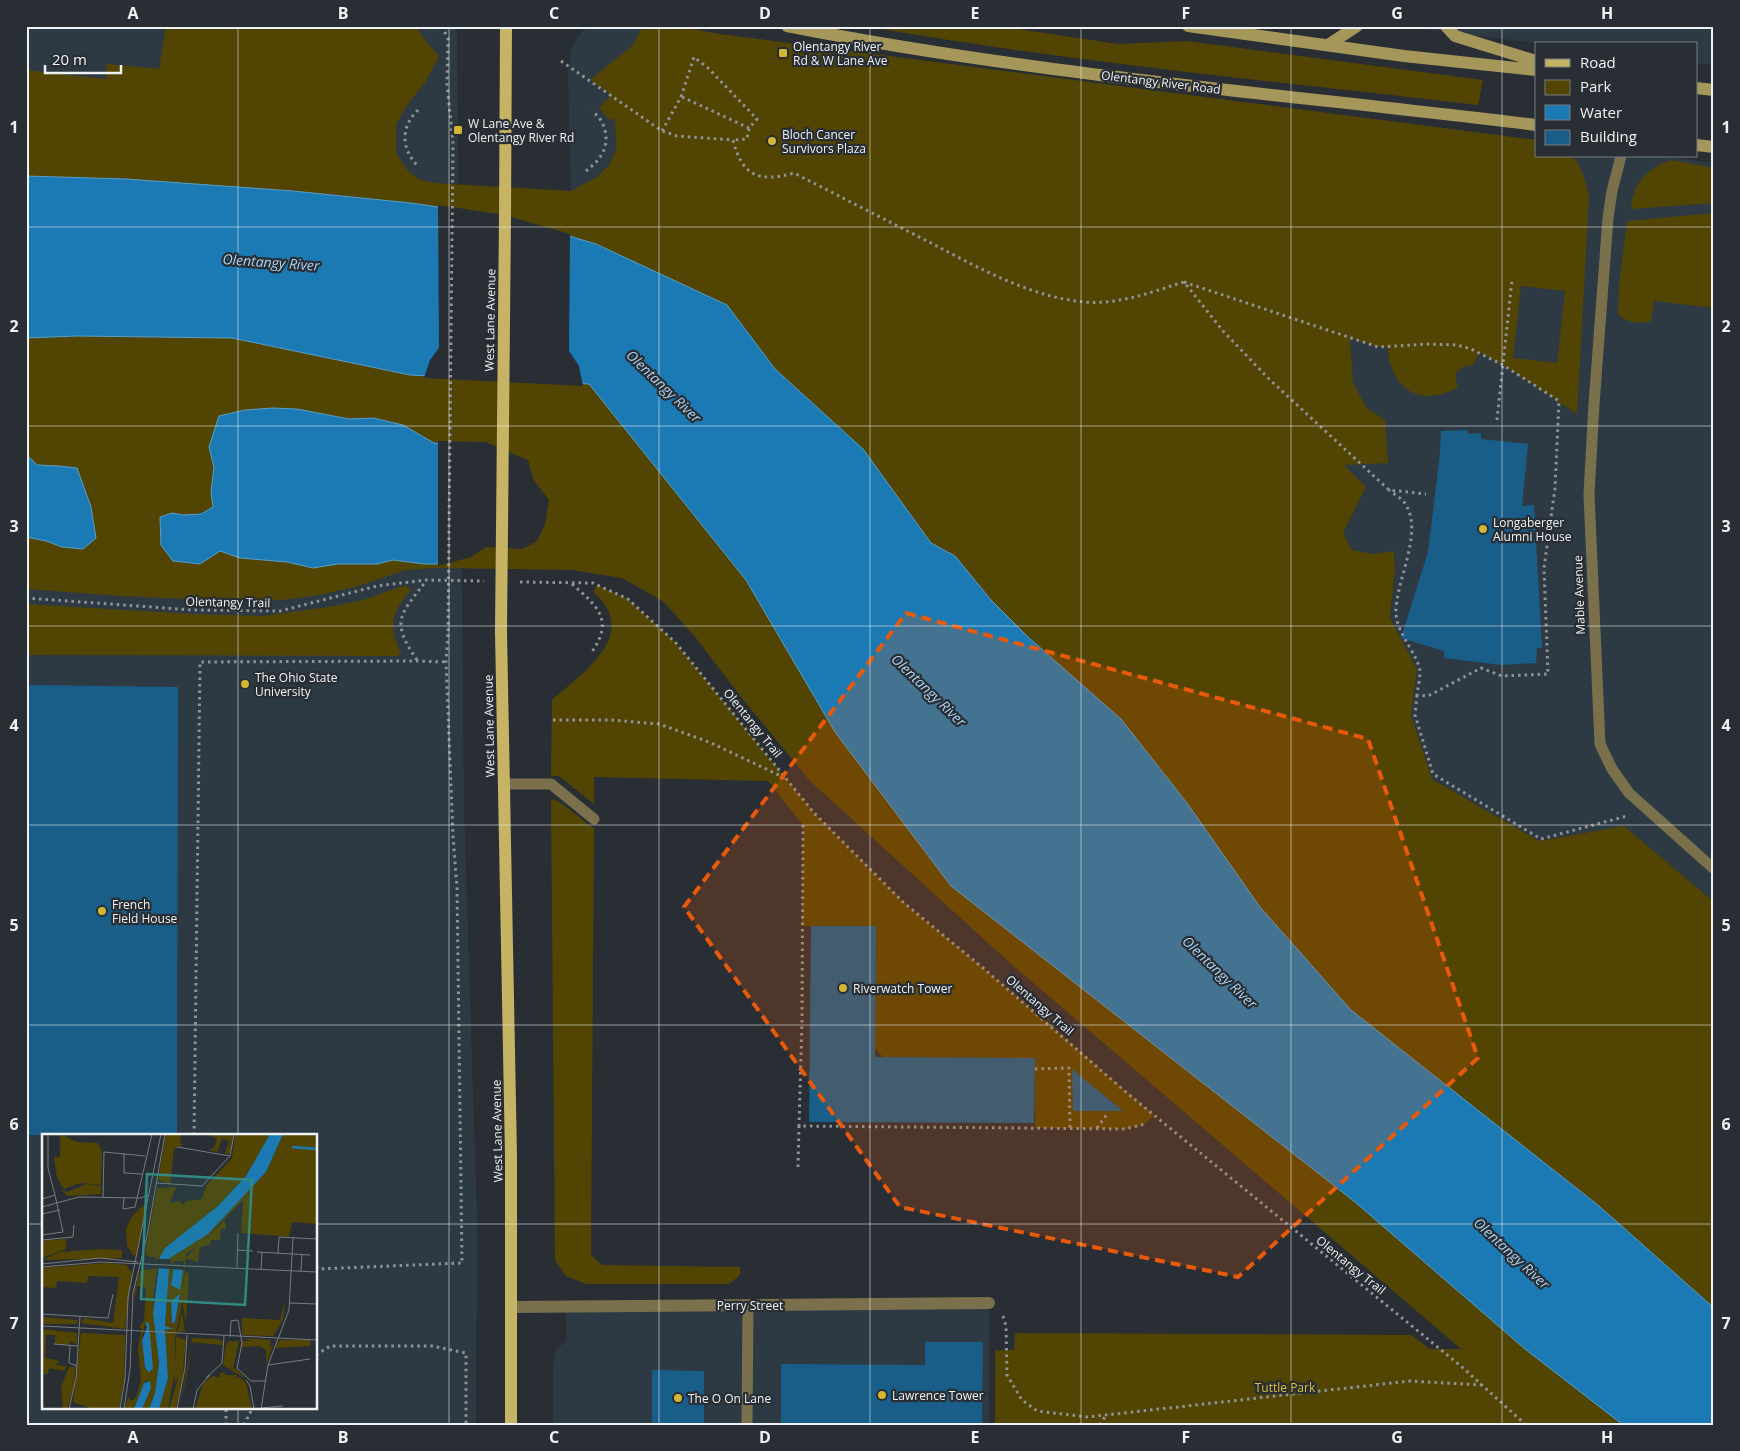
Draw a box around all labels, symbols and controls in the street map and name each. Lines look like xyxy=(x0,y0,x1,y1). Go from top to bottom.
text: A xyxy=(127,2,139,24)
text: B xyxy=(338,2,348,24)
text: C xyxy=(549,2,559,24)
text: D xyxy=(759,2,771,24)
text: E xyxy=(971,2,980,24)
text: F xyxy=(1182,2,1190,24)
text: G xyxy=(1391,2,1403,24)
text: H xyxy=(1601,2,1613,24)
place label: Olentangy River Rd & W Lane Ave xyxy=(793,38,888,69)
scale bar xyxy=(45,42,121,74)
legend xyxy=(1535,42,1698,158)
marker: Olentangy River Rd & W Lane Ave xyxy=(777,47,789,59)
text: 20 m xyxy=(52,49,87,69)
text: Road xyxy=(1580,52,1616,72)
street label: Olentangy River Road xyxy=(1100,66,1222,98)
text: Park xyxy=(1580,76,1611,96)
text: Water xyxy=(1580,102,1622,122)
place label: W Lane Ave & Olentangy River Rd xyxy=(468,115,574,146)
text: 1 xyxy=(9,116,19,138)
text: 1 xyxy=(1721,116,1731,138)
marker: W Lane Ave & Olentangy River Rd xyxy=(452,124,464,136)
place label: Bloch Cancer Survivors Plaza xyxy=(782,126,866,157)
text: Building xyxy=(1580,126,1637,146)
marker: Bloch Cancer Survivors Plaza xyxy=(766,135,778,147)
water label: Olentangy River xyxy=(222,249,321,275)
street label: West Lane Avenue xyxy=(481,268,499,372)
text: 2 xyxy=(9,315,19,337)
text: 2 xyxy=(1721,315,1731,337)
water label: Olentangy River xyxy=(622,345,706,427)
place label: Longaberger Alumni House xyxy=(1493,514,1572,545)
text: 3 xyxy=(9,515,19,537)
text: 3 xyxy=(1721,515,1731,537)
marker: Longaberger Alumni House xyxy=(1477,523,1489,535)
street label: Mable Avenue xyxy=(1569,555,1589,635)
street label: Olentangy Trail xyxy=(186,593,270,611)
water label: Olentangy River xyxy=(887,649,971,731)
place label: The Ohio State University xyxy=(255,669,338,700)
street label: West Lane Avenue xyxy=(480,674,498,778)
marker: The Ohio State University xyxy=(239,678,251,690)
street label: Olentangy Trail xyxy=(720,685,786,761)
text: 4 xyxy=(9,714,19,736)
text: 4 xyxy=(1721,714,1731,736)
place label: French Field House xyxy=(112,896,178,927)
marker: French Field House xyxy=(96,905,108,917)
text: 5 xyxy=(9,914,19,936)
text: 5 xyxy=(1721,914,1731,936)
water label: Olentangy River xyxy=(1178,931,1262,1013)
street label: Olentangy Trail xyxy=(1002,971,1078,1039)
place label: Riverwatch Tower xyxy=(853,980,952,997)
marker: Riverwatch Tower xyxy=(837,982,849,994)
street label: West Lane Avenue xyxy=(488,1079,506,1183)
text: 6 xyxy=(9,1113,19,1135)
text: 6 xyxy=(1721,1113,1731,1135)
inset map xyxy=(42,1134,318,1408)
water label: Olentangy River xyxy=(1470,1213,1554,1293)
street label: Olentangy Trail xyxy=(1313,1232,1389,1298)
street label: Perry Street xyxy=(717,1297,783,1314)
text: 7 xyxy=(9,1312,19,1334)
text: 7 xyxy=(1721,1312,1731,1334)
park label: Tuttle Park xyxy=(1255,1379,1316,1396)
place label: Lawrence Tower xyxy=(892,1387,984,1404)
marker: Lawrence Tower xyxy=(876,1389,888,1401)
place label: The O On Lane xyxy=(688,1390,771,1407)
marker: The O On Lane xyxy=(672,1392,684,1404)
text: A xyxy=(127,1426,139,1448)
text: B xyxy=(338,1426,348,1448)
text: C xyxy=(549,1426,559,1448)
text: D xyxy=(759,1426,771,1448)
text: E xyxy=(971,1426,980,1448)
text: F xyxy=(1182,1426,1190,1448)
text: G xyxy=(1391,1426,1403,1448)
text: H xyxy=(1601,1426,1613,1448)

